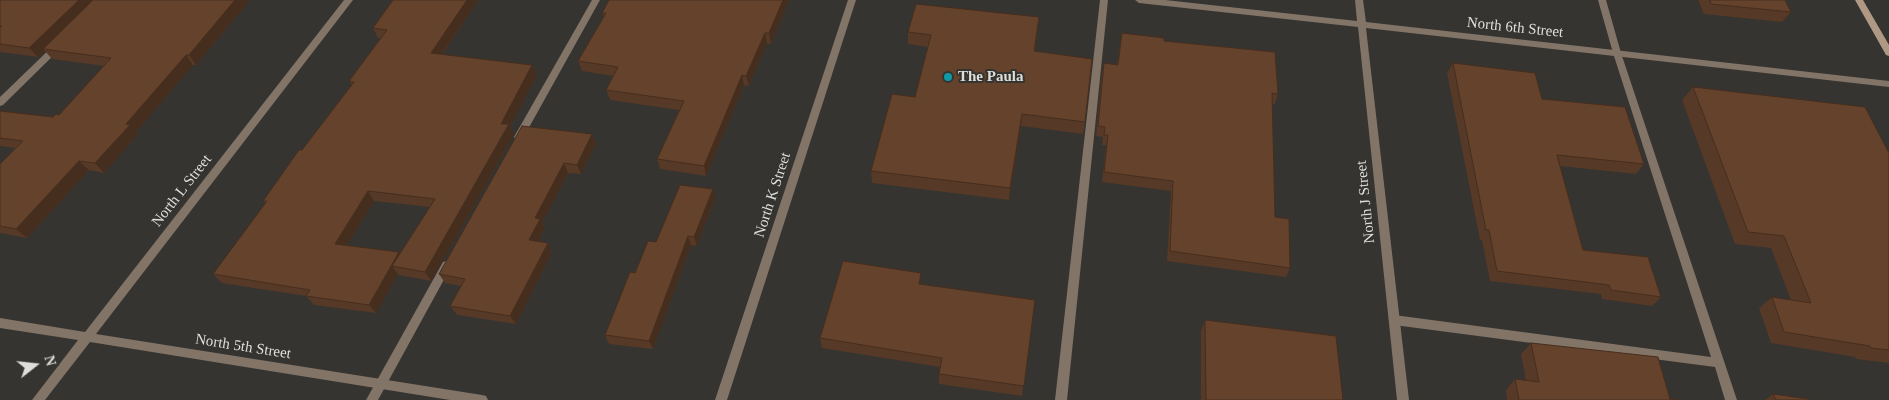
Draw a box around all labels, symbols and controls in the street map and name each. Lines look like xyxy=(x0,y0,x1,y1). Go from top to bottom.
street label: North 6th Street xyxy=(1466,14,1564,42)
place label: The Paula xyxy=(958,68,1023,86)
marker: The Paula xyxy=(942,71,954,83)
street label: North K Street xyxy=(751,150,795,240)
street label: North L Street xyxy=(148,151,216,231)
street label: North J Street xyxy=(1353,160,1379,244)
street label: North 5th Street xyxy=(194,331,292,363)
north arrow xyxy=(10,340,60,390)
text: N xyxy=(41,354,59,368)

